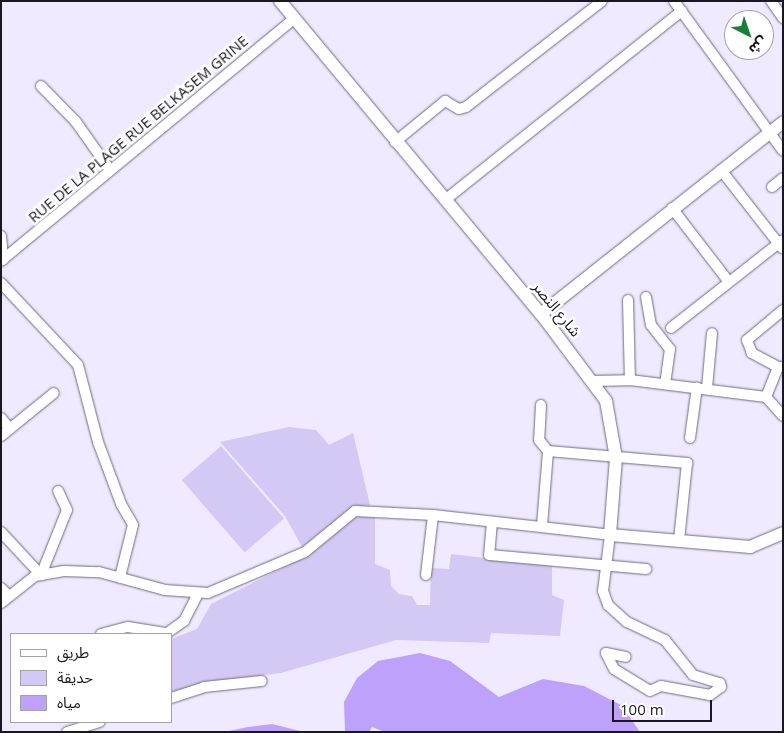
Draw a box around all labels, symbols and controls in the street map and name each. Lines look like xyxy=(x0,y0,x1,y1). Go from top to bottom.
north arrow xyxy=(724,10,774,60)
street label: RUE DE LA PLAGE RUE BELKASEM GRINE xyxy=(25,32,251,226)
text: ش xyxy=(745,32,772,59)
street label: شارع النصر xyxy=(529,278,585,340)
legend xyxy=(10,633,172,723)
text: طريق xyxy=(57,642,89,662)
text: حديقة xyxy=(57,667,93,687)
scale bar xyxy=(614,690,714,722)
text: مياه xyxy=(57,692,81,712)
text: 100 m xyxy=(620,699,664,719)

